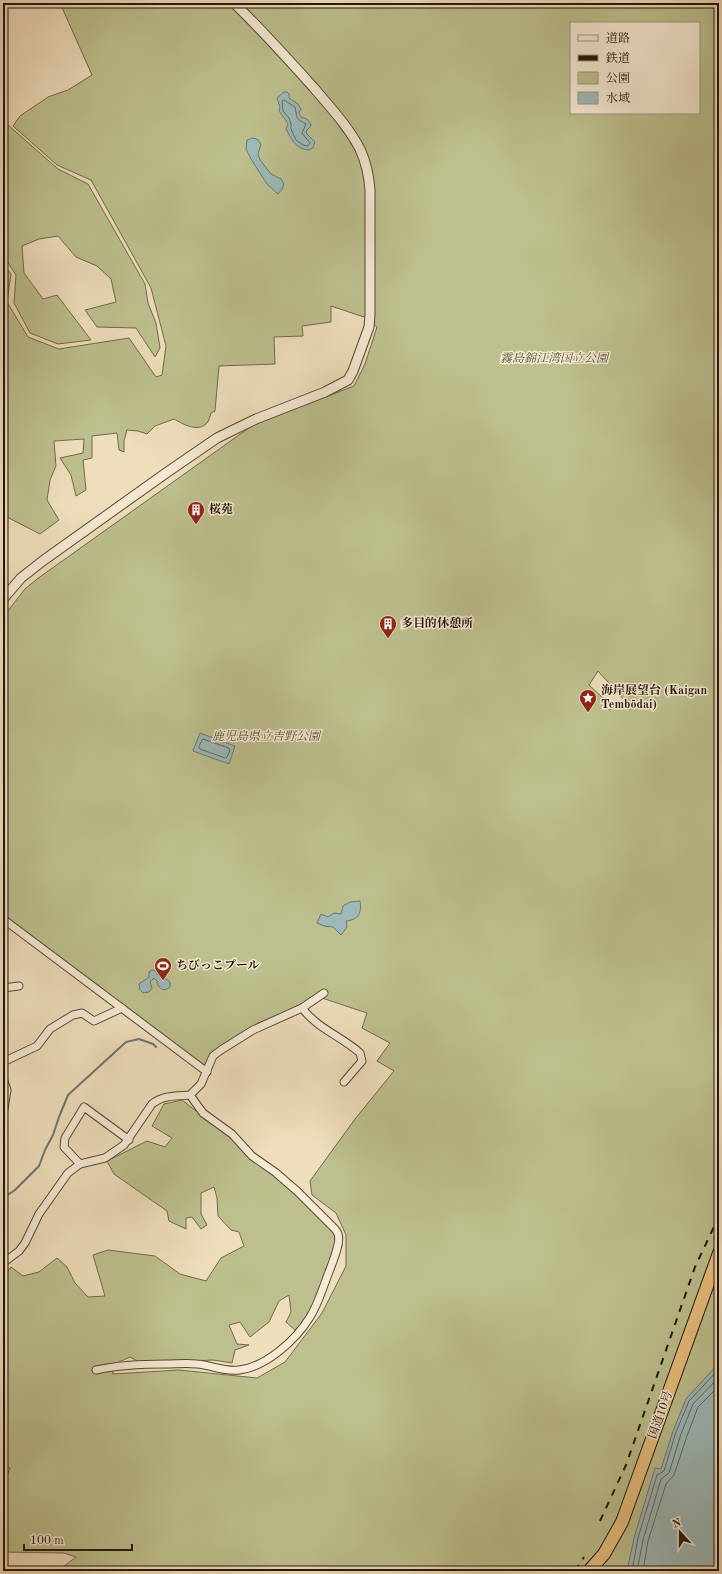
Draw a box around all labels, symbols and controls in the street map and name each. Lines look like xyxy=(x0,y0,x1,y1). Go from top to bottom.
legend xyxy=(570,22,700,114)
text: 道路 xyxy=(606,31,630,45)
text: 鉄道 xyxy=(605,51,630,65)
text: 公園 xyxy=(606,72,630,85)
text: 水域 xyxy=(606,91,630,105)
park label: 霧島錦江湾国立公園 xyxy=(500,351,610,365)
building icon: 桜苑 xyxy=(186,500,206,525)
place label: 桜苑 xyxy=(209,502,233,516)
building icon: 多目的休憩所 xyxy=(378,614,398,639)
place label: 多目的休憩所 xyxy=(401,616,473,630)
place label: 海岸展望台 (Kaigan Tembōdai) xyxy=(601,683,707,711)
place icon: 海岸展望台 (Kaigan Tembōdai) xyxy=(578,688,598,713)
park label: 鹿児島県立吉野公園 xyxy=(212,729,322,743)
sports icon: ちびっこプール xyxy=(153,956,173,981)
place label: ちびっこプール xyxy=(176,958,259,972)
street label: 国道10号 xyxy=(645,1389,675,1441)
north arrow xyxy=(660,1512,700,1552)
text: N xyxy=(671,1517,683,1531)
scale bar xyxy=(24,1526,132,1552)
text: 100 m xyxy=(30,1535,64,1547)

